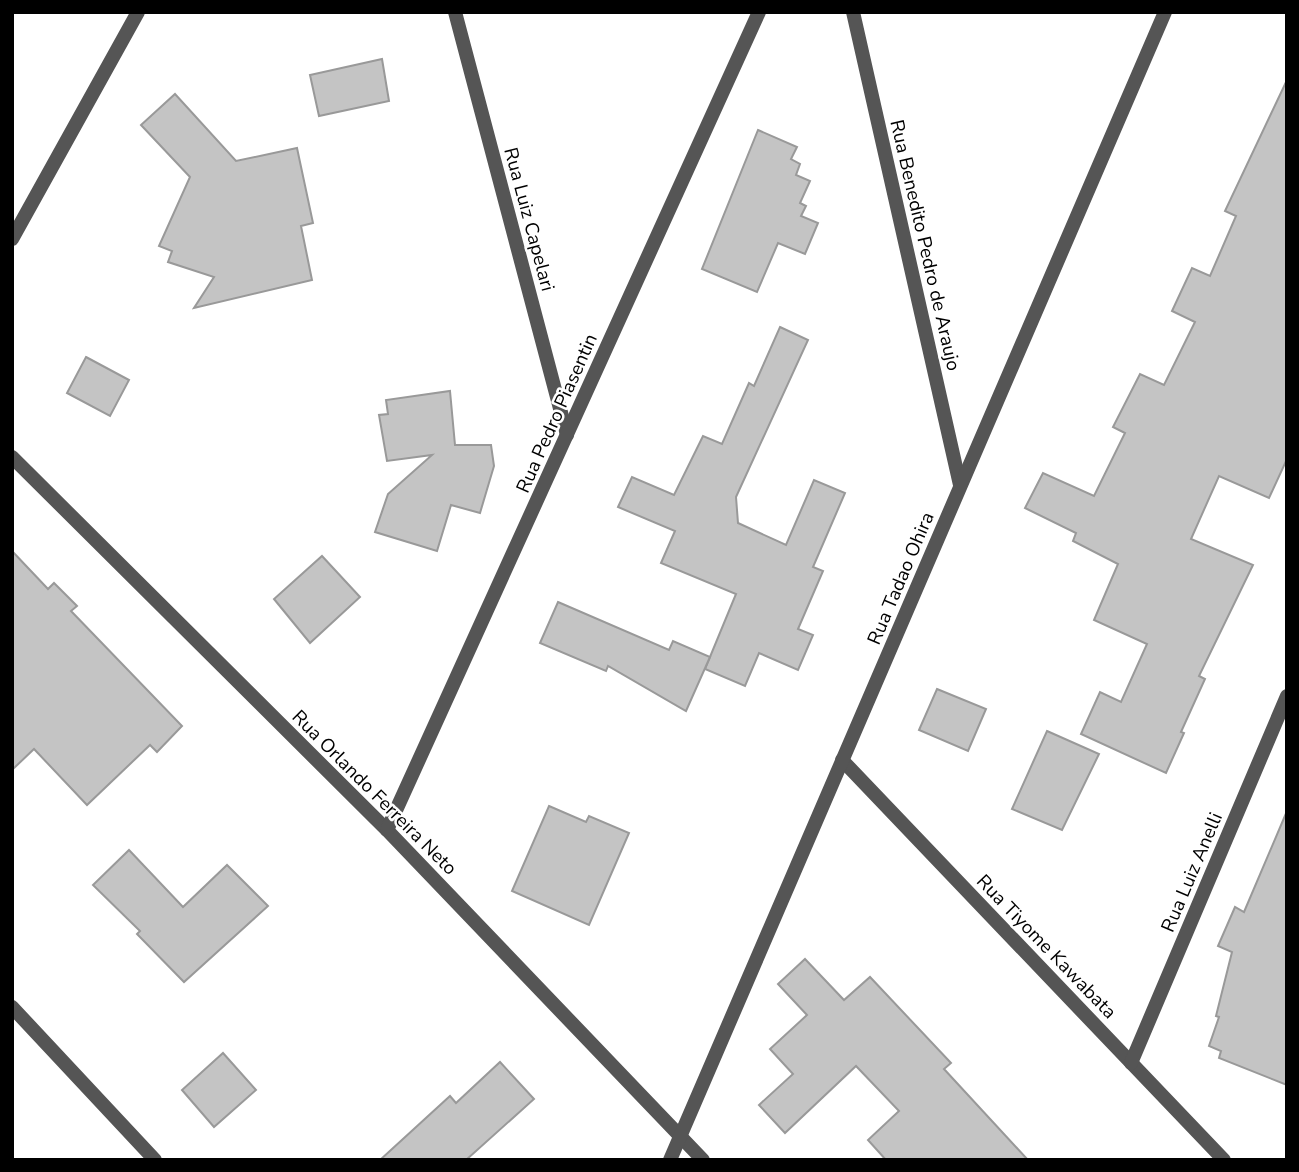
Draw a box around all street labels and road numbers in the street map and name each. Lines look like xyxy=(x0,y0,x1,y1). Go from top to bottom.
street label: Rua Benedito Pedro de Araujo xyxy=(883,117,967,373)
street label: Rua Luiz Capelari xyxy=(497,144,561,294)
street label: Rua Pedro Piasentin xyxy=(510,330,604,497)
street label: Rua Tadao Ohira xyxy=(861,508,941,649)
street label: Rua Orlando Ferreira Neto xyxy=(286,704,463,881)
street label: Rua Luiz Anelli xyxy=(1155,809,1229,936)
street label: Rua Tiyome Kawabata xyxy=(971,869,1122,1024)

